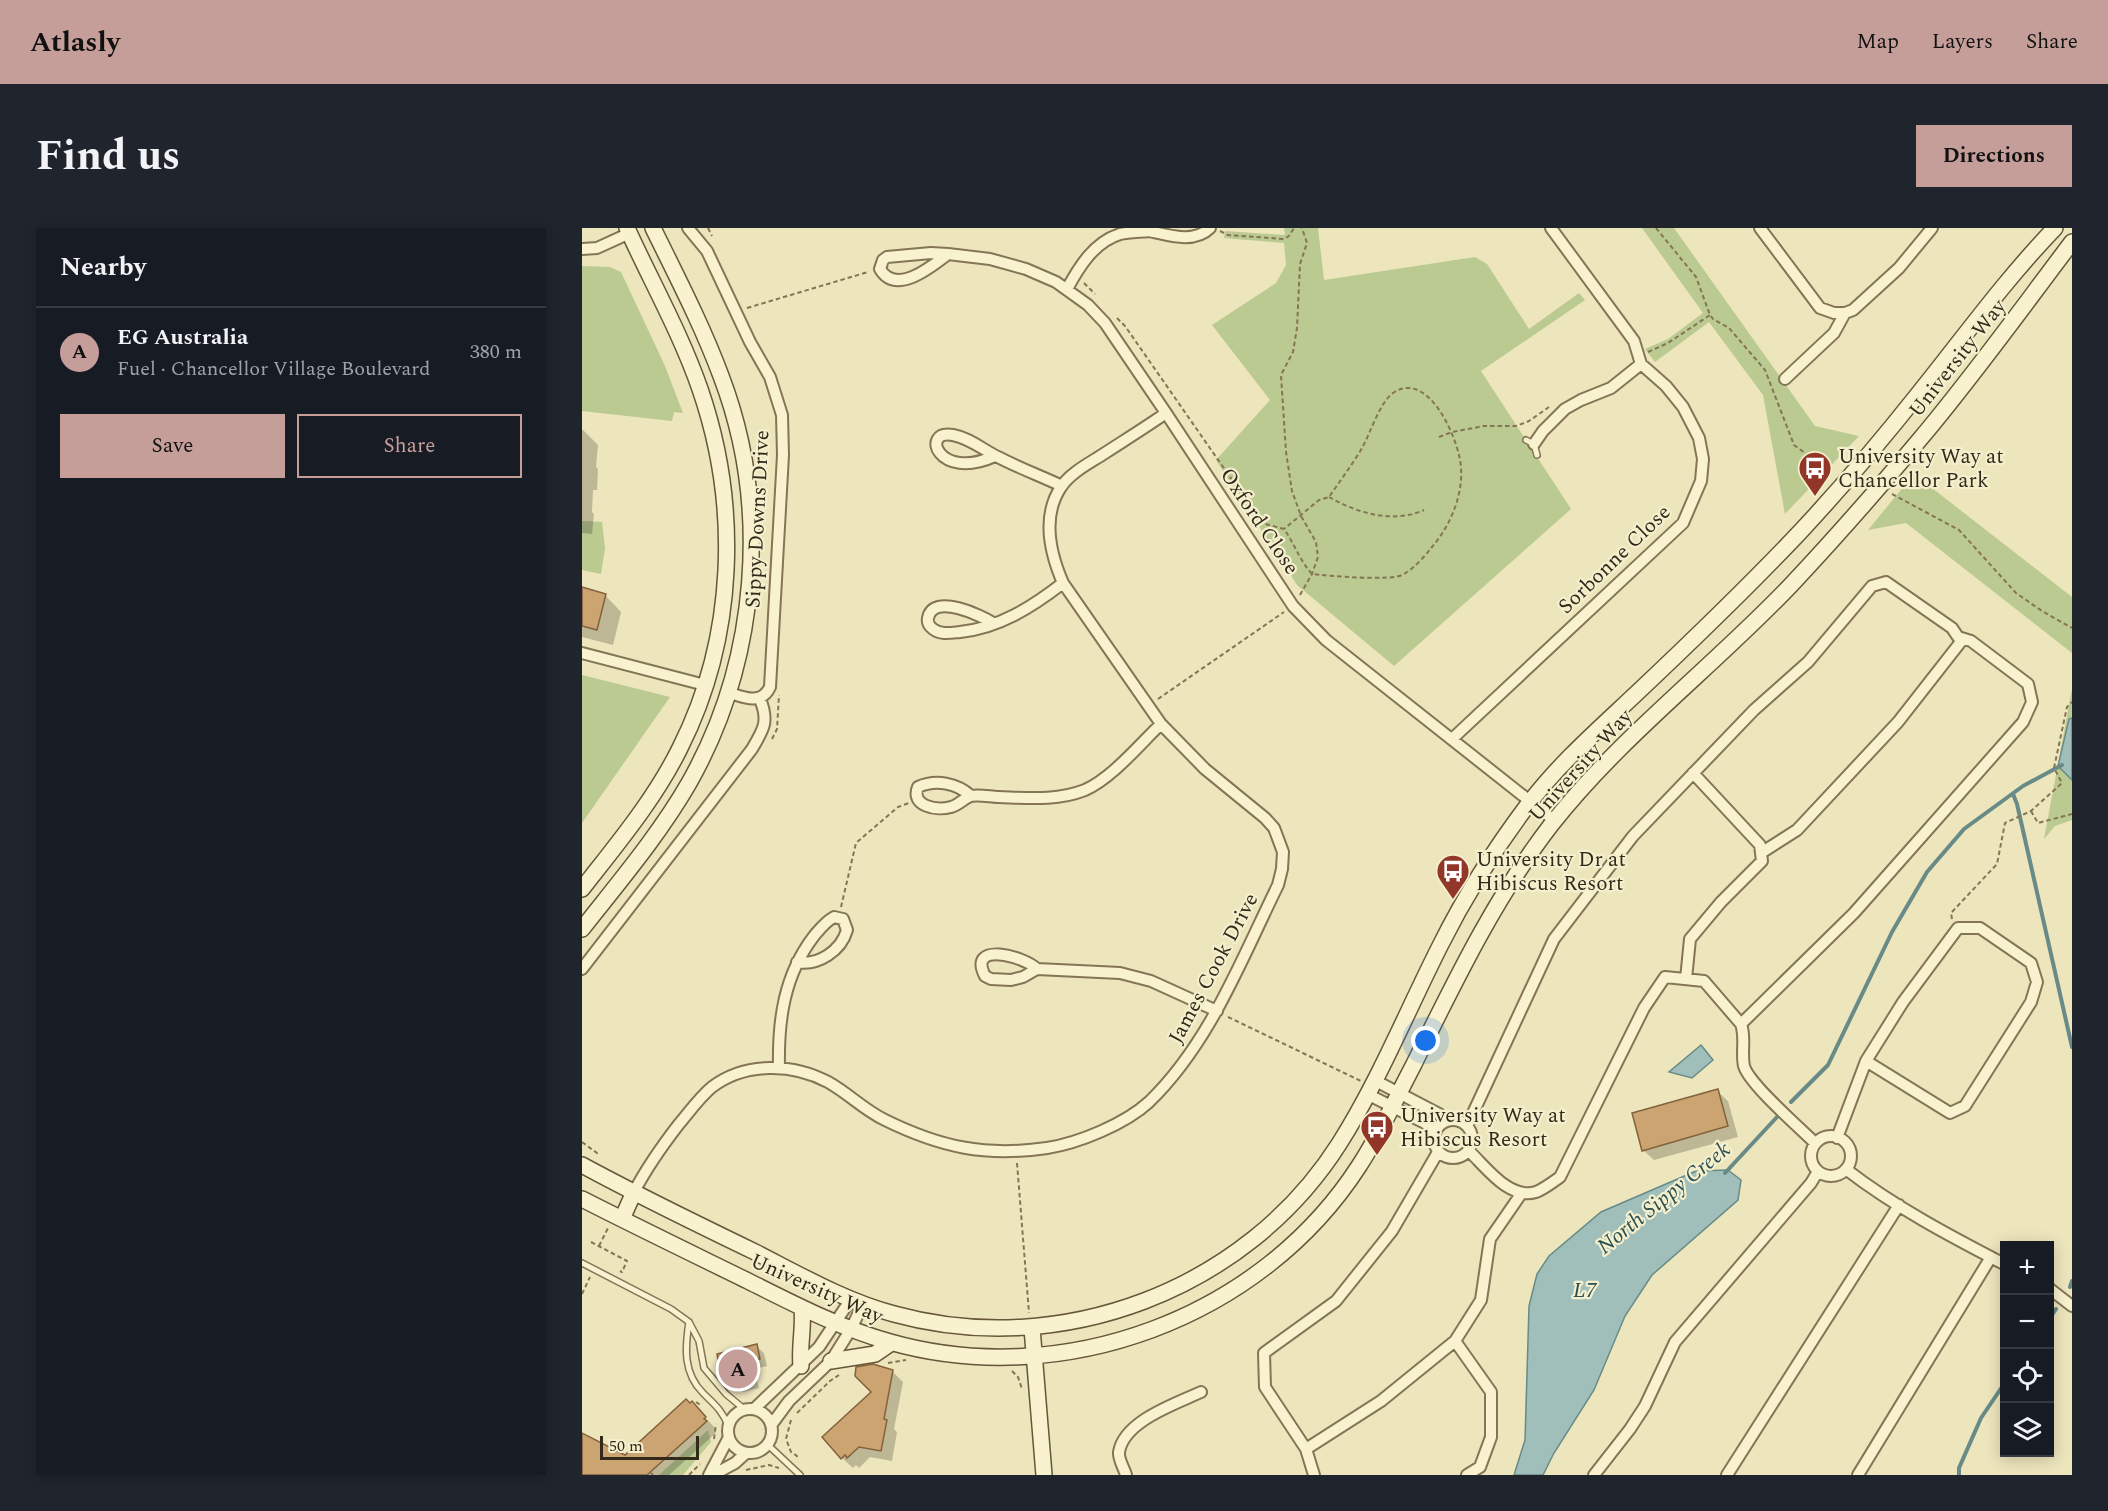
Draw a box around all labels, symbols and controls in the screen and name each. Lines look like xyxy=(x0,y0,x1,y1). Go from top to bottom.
text: Atlasly xyxy=(30,21,120,64)
text: Map xyxy=(1857,26,1899,58)
text: Layers xyxy=(1932,26,1993,58)
text: Share xyxy=(2026,26,2078,58)
text: Find us xyxy=(36,125,180,188)
button: Directions xyxy=(1916,125,2072,187)
text: Nearby xyxy=(60,247,146,287)
street label: University Way xyxy=(1901,292,2015,425)
text: EG Australia xyxy=(117,321,248,354)
text: A xyxy=(72,337,87,367)
text: 380 m xyxy=(470,337,522,367)
text: Fuel · Chancellor Village Boulevard xyxy=(117,354,430,384)
button: Save xyxy=(60,414,285,478)
button: Share xyxy=(297,414,522,478)
street label: Sippy Downs Drive xyxy=(737,429,779,609)
place label: University Way at Chancellor Park xyxy=(1838,441,2004,497)
bus stop icon: University Way at Chancellor Park xyxy=(1797,450,1833,497)
street label: Oxford Close xyxy=(1211,462,1307,582)
street label: Sorbonne Close xyxy=(1551,497,1678,622)
street label: University Way xyxy=(1521,701,1641,829)
place label: University Dr at Hibiscus Resort xyxy=(1476,844,1626,900)
bus stop icon: University Dr at Hibiscus Resort xyxy=(1435,853,1471,900)
street label: James Cook Drive xyxy=(1161,887,1267,1050)
your location xyxy=(1411,1026,1440,1055)
place label: University Way at Hibiscus Resort xyxy=(1400,1100,1566,1156)
bus stop icon: University Way at Hibiscus Resort xyxy=(1359,1109,1395,1156)
water label: North Sippy Creek xyxy=(1590,1134,1738,1263)
map controls xyxy=(2000,1241,2054,1457)
button: + xyxy=(2000,1241,2054,1295)
street label: University Way xyxy=(745,1245,889,1333)
water label: L7 xyxy=(1573,1274,1598,1307)
button: − xyxy=(2000,1295,2054,1349)
pin: A xyxy=(718,1346,758,1392)
button: locate xyxy=(2000,1349,2054,1403)
button: layers xyxy=(2000,1403,2054,1457)
scale bar xyxy=(600,1433,699,1460)
text: 50 m xyxy=(609,1434,643,1458)

